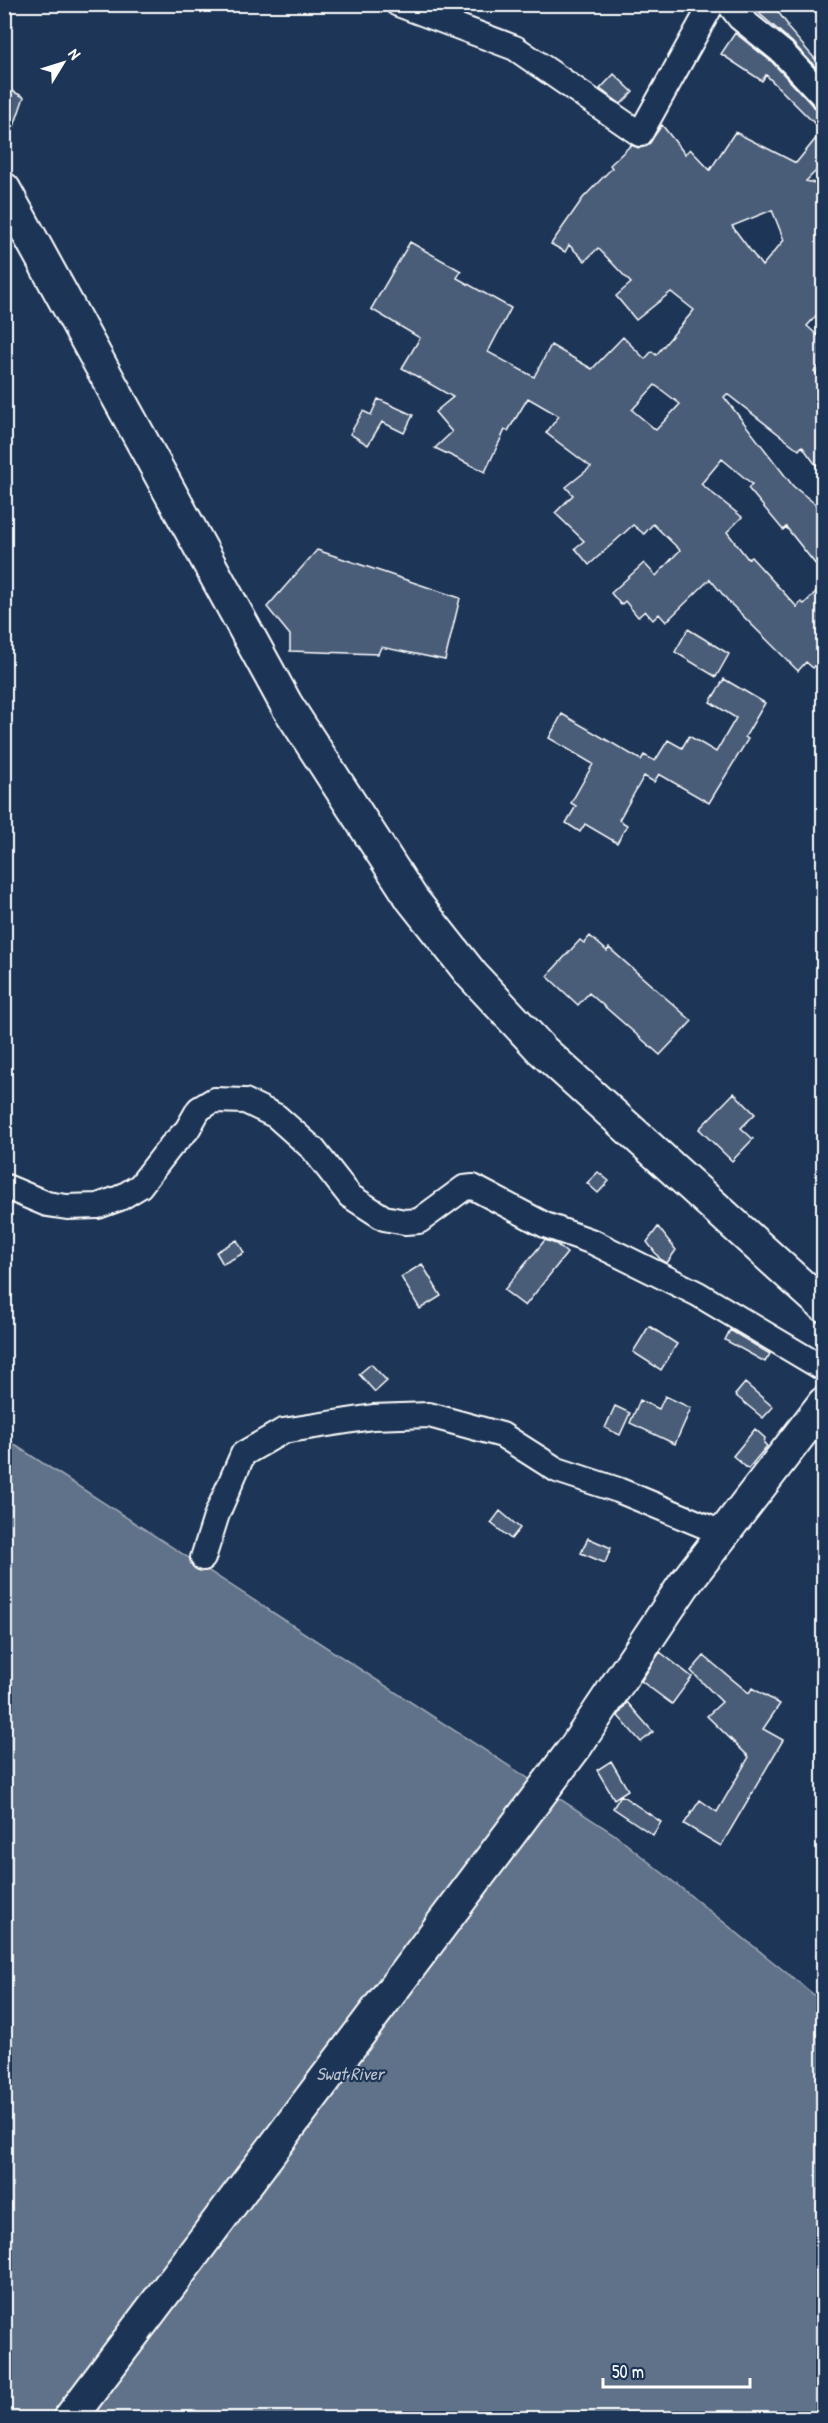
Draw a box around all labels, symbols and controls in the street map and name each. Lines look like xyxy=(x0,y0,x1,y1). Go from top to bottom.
north arrow xyxy=(33,33,93,93)
text: N xyxy=(64,44,86,64)
water label: Swat River xyxy=(316,2061,386,2086)
scale bar xyxy=(603,2351,750,2389)
text: 50 m xyxy=(612,2359,644,2384)

